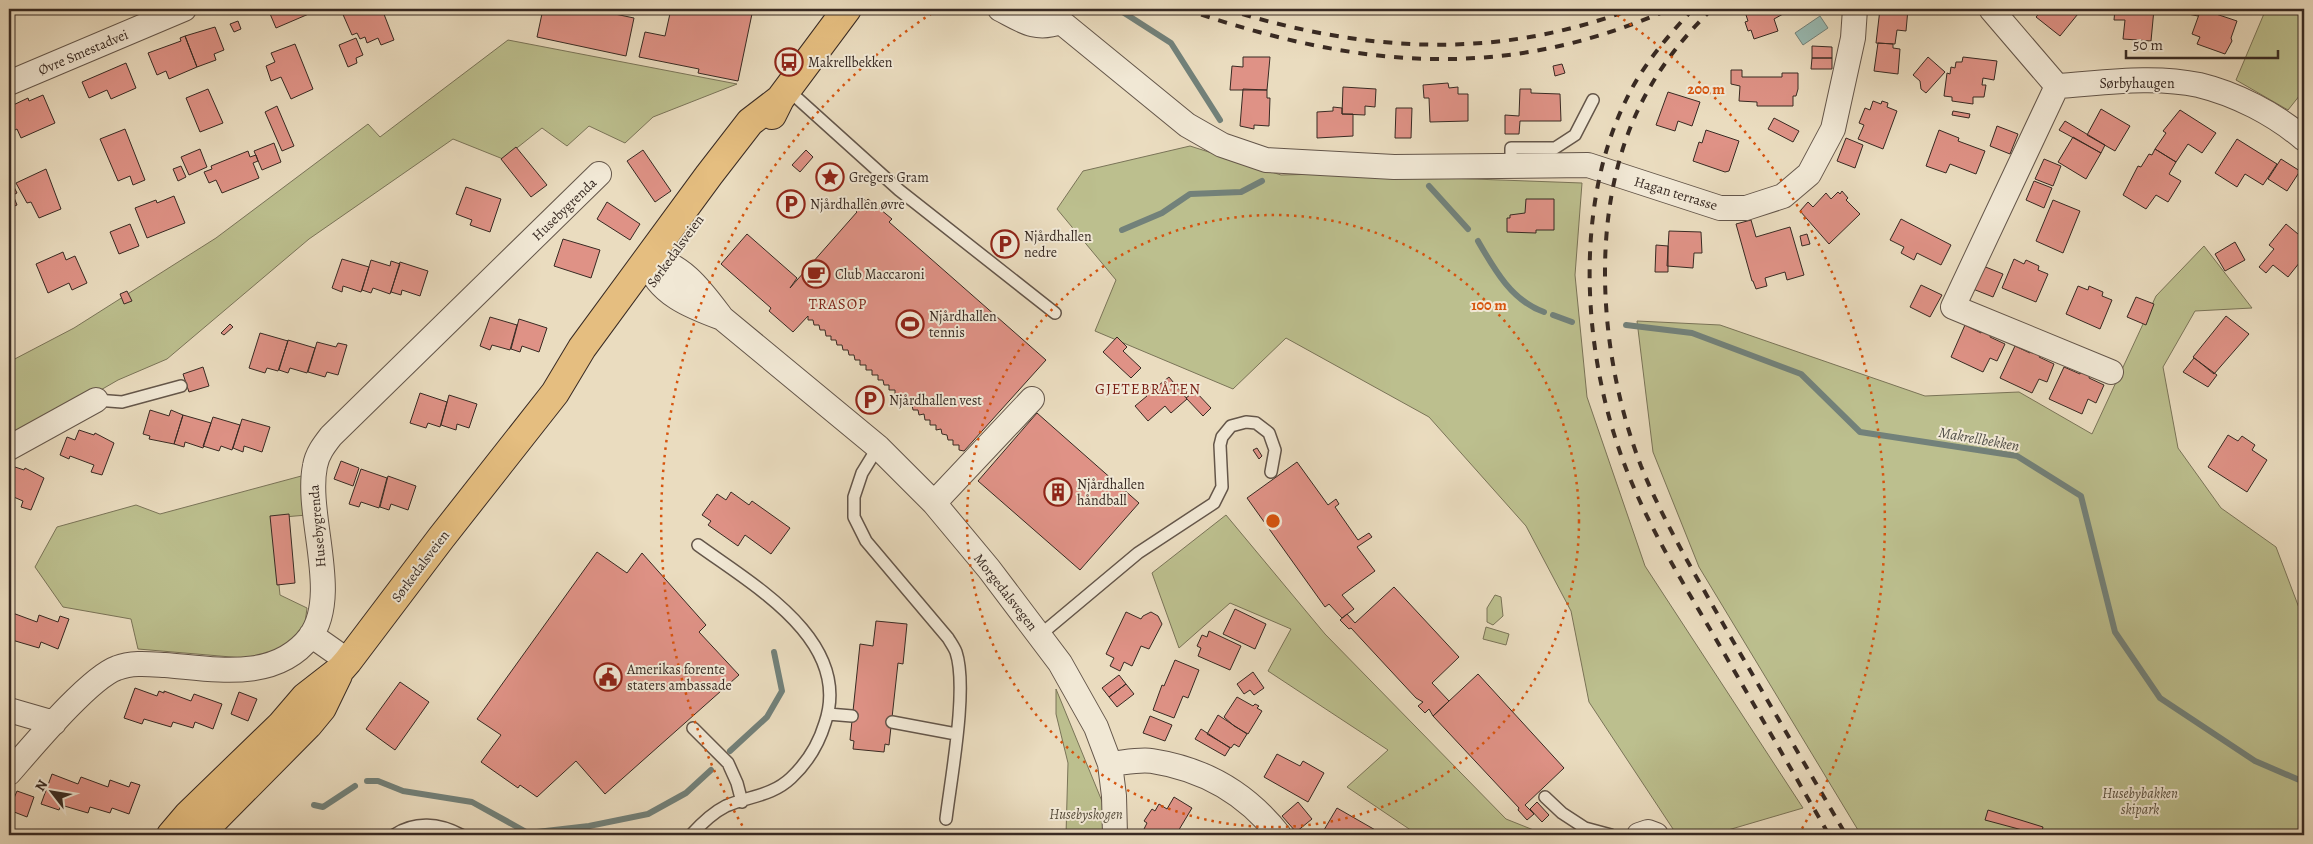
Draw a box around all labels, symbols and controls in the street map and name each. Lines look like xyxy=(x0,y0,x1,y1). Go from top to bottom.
street label: Øvre Smestadvei xyxy=(35,25,131,80)
scale bar xyxy=(2126,28,2278,60)
text: 50 m xyxy=(2133,35,2163,55)
bus stop icon: Makrellbekken xyxy=(774,47,804,77)
place label: Makrellbekken xyxy=(808,53,893,72)
street label: Sørbyhaugen xyxy=(2099,74,2175,93)
text: 200 m xyxy=(1687,79,1725,99)
place icon: Gregers Gram xyxy=(815,162,845,192)
place label: Gregers Gram xyxy=(849,168,929,187)
street label: Hagan terrasse xyxy=(1632,172,1720,215)
street label: Husebygrenda xyxy=(528,173,601,245)
parking icon: Njårdhallen øvre xyxy=(776,189,806,219)
place label: Njårdhallen øvre xyxy=(810,195,905,214)
street label: Sørkedalsveien xyxy=(643,211,708,292)
place label: Njårdhallen nedre xyxy=(1024,227,1092,262)
parking icon: Njårdhallen nedre xyxy=(990,229,1020,259)
cafe icon: Club Maccaroni xyxy=(801,259,831,289)
place label: Club Maccaroni xyxy=(835,265,925,284)
district label: TRASOP xyxy=(809,294,867,314)
text: 100 m xyxy=(1471,295,1507,315)
place label: Njårdhallen tennis xyxy=(929,307,997,342)
sports icon: Njårdhallen tennis xyxy=(895,309,925,339)
district label: GJETEBRÅTEN xyxy=(1095,379,1201,399)
parking icon: Njårdhallen vest xyxy=(855,385,885,415)
place label: Njårdhallen vest xyxy=(889,391,982,410)
water label: Makrellbekken xyxy=(1937,422,2021,456)
place label: Njårdhallen håndball xyxy=(1077,475,1145,510)
building icon: Njårdhallen håndball xyxy=(1043,477,1073,507)
street label: Husebygrenda xyxy=(304,483,331,568)
centre of rings xyxy=(1264,512,1282,530)
street label: Sørkedalsveien xyxy=(387,526,454,606)
street label: Morgedalsvegen xyxy=(969,550,1042,635)
place label: Amerikas forente staters ambassade xyxy=(626,660,732,695)
public building icon: Amerikas forente staters ambassade xyxy=(593,662,623,692)
north arrow xyxy=(28,766,78,816)
text: N xyxy=(31,776,52,795)
park label: Husebybakken skipark xyxy=(2102,784,2178,819)
park label: Husebyskogen xyxy=(1049,805,1123,824)

